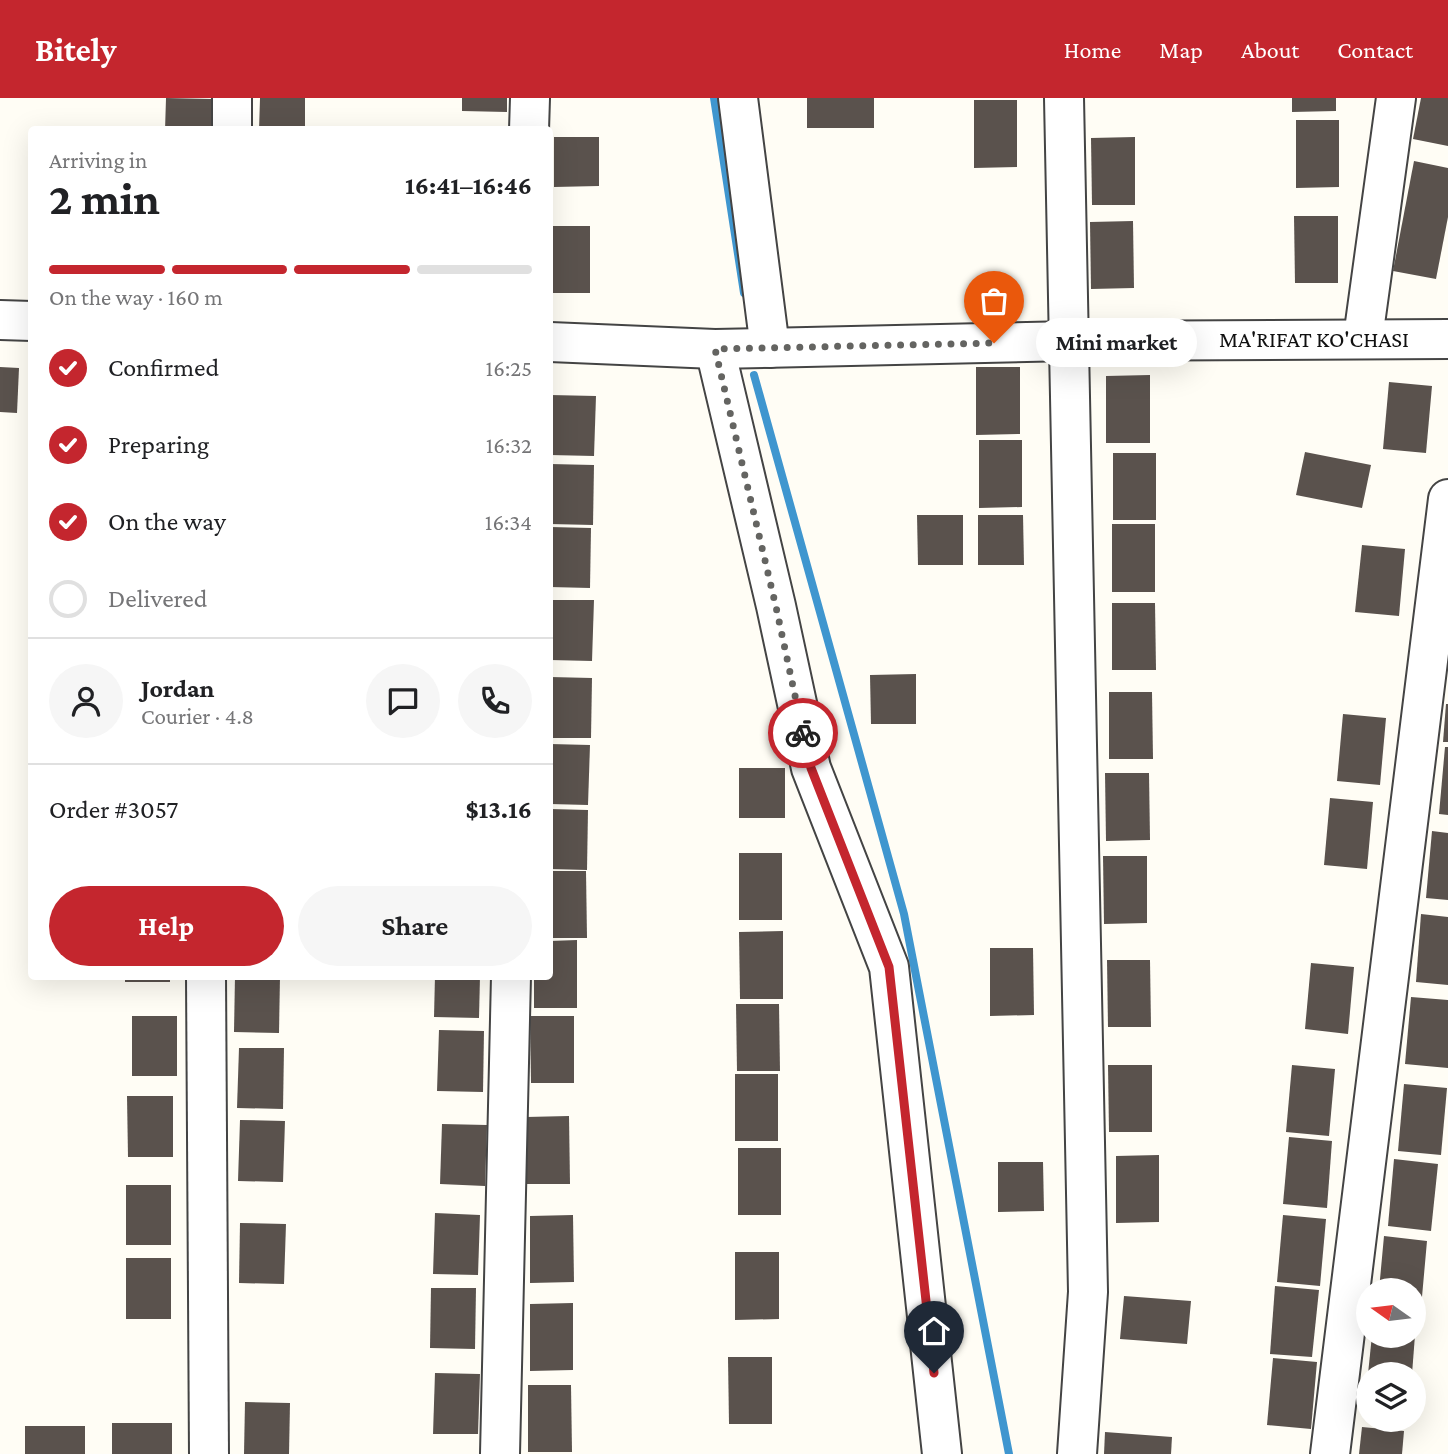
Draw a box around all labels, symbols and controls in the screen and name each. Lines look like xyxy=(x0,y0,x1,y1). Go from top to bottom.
text: Bitely xyxy=(35,31,116,68)
text: Home xyxy=(1064,36,1121,63)
text: Map xyxy=(1159,36,1203,63)
text: About xyxy=(1241,36,1299,63)
text: Contact xyxy=(1337,36,1413,63)
text: Arriving in xyxy=(49,147,147,173)
text: 16:41–16:46 xyxy=(405,171,532,200)
text: 2 min xyxy=(49,173,160,224)
pin xyxy=(964,271,1024,343)
icon: bag xyxy=(975,282,1013,320)
text: On the way · 160 m xyxy=(49,284,223,310)
callout: Mini market xyxy=(1036,318,1197,368)
street label: MA'RIFAT KO'CHASI xyxy=(1219,326,1409,352)
text: Mini market xyxy=(1056,329,1177,355)
icon: check xyxy=(49,349,87,387)
text: Confirmed xyxy=(108,353,219,382)
text: 16:25 xyxy=(486,355,532,381)
icon: check xyxy=(49,426,87,464)
text: Preparing xyxy=(108,430,209,459)
text: 16:32 xyxy=(486,432,532,458)
icon: check xyxy=(49,503,87,541)
text: On the way xyxy=(108,507,226,536)
text: 16:34 xyxy=(485,509,532,535)
text: Delivered xyxy=(108,584,207,613)
button: person xyxy=(49,664,123,738)
button: chat xyxy=(366,664,440,738)
button: phone xyxy=(458,664,532,738)
text: Jordan xyxy=(141,674,215,703)
courier xyxy=(768,698,838,768)
text: Courier · 4.8 xyxy=(141,703,254,729)
icon: bike xyxy=(784,714,822,752)
text: Order #3057 xyxy=(49,795,178,824)
text: $13.16 xyxy=(466,795,532,824)
button: Help xyxy=(49,886,284,966)
button: Share xyxy=(298,886,532,966)
north arrow xyxy=(1356,1278,1426,1348)
map controls xyxy=(1356,1278,1426,1432)
pin xyxy=(904,1301,964,1373)
icon: home xyxy=(915,1312,953,1350)
button: layers xyxy=(1356,1362,1426,1432)

